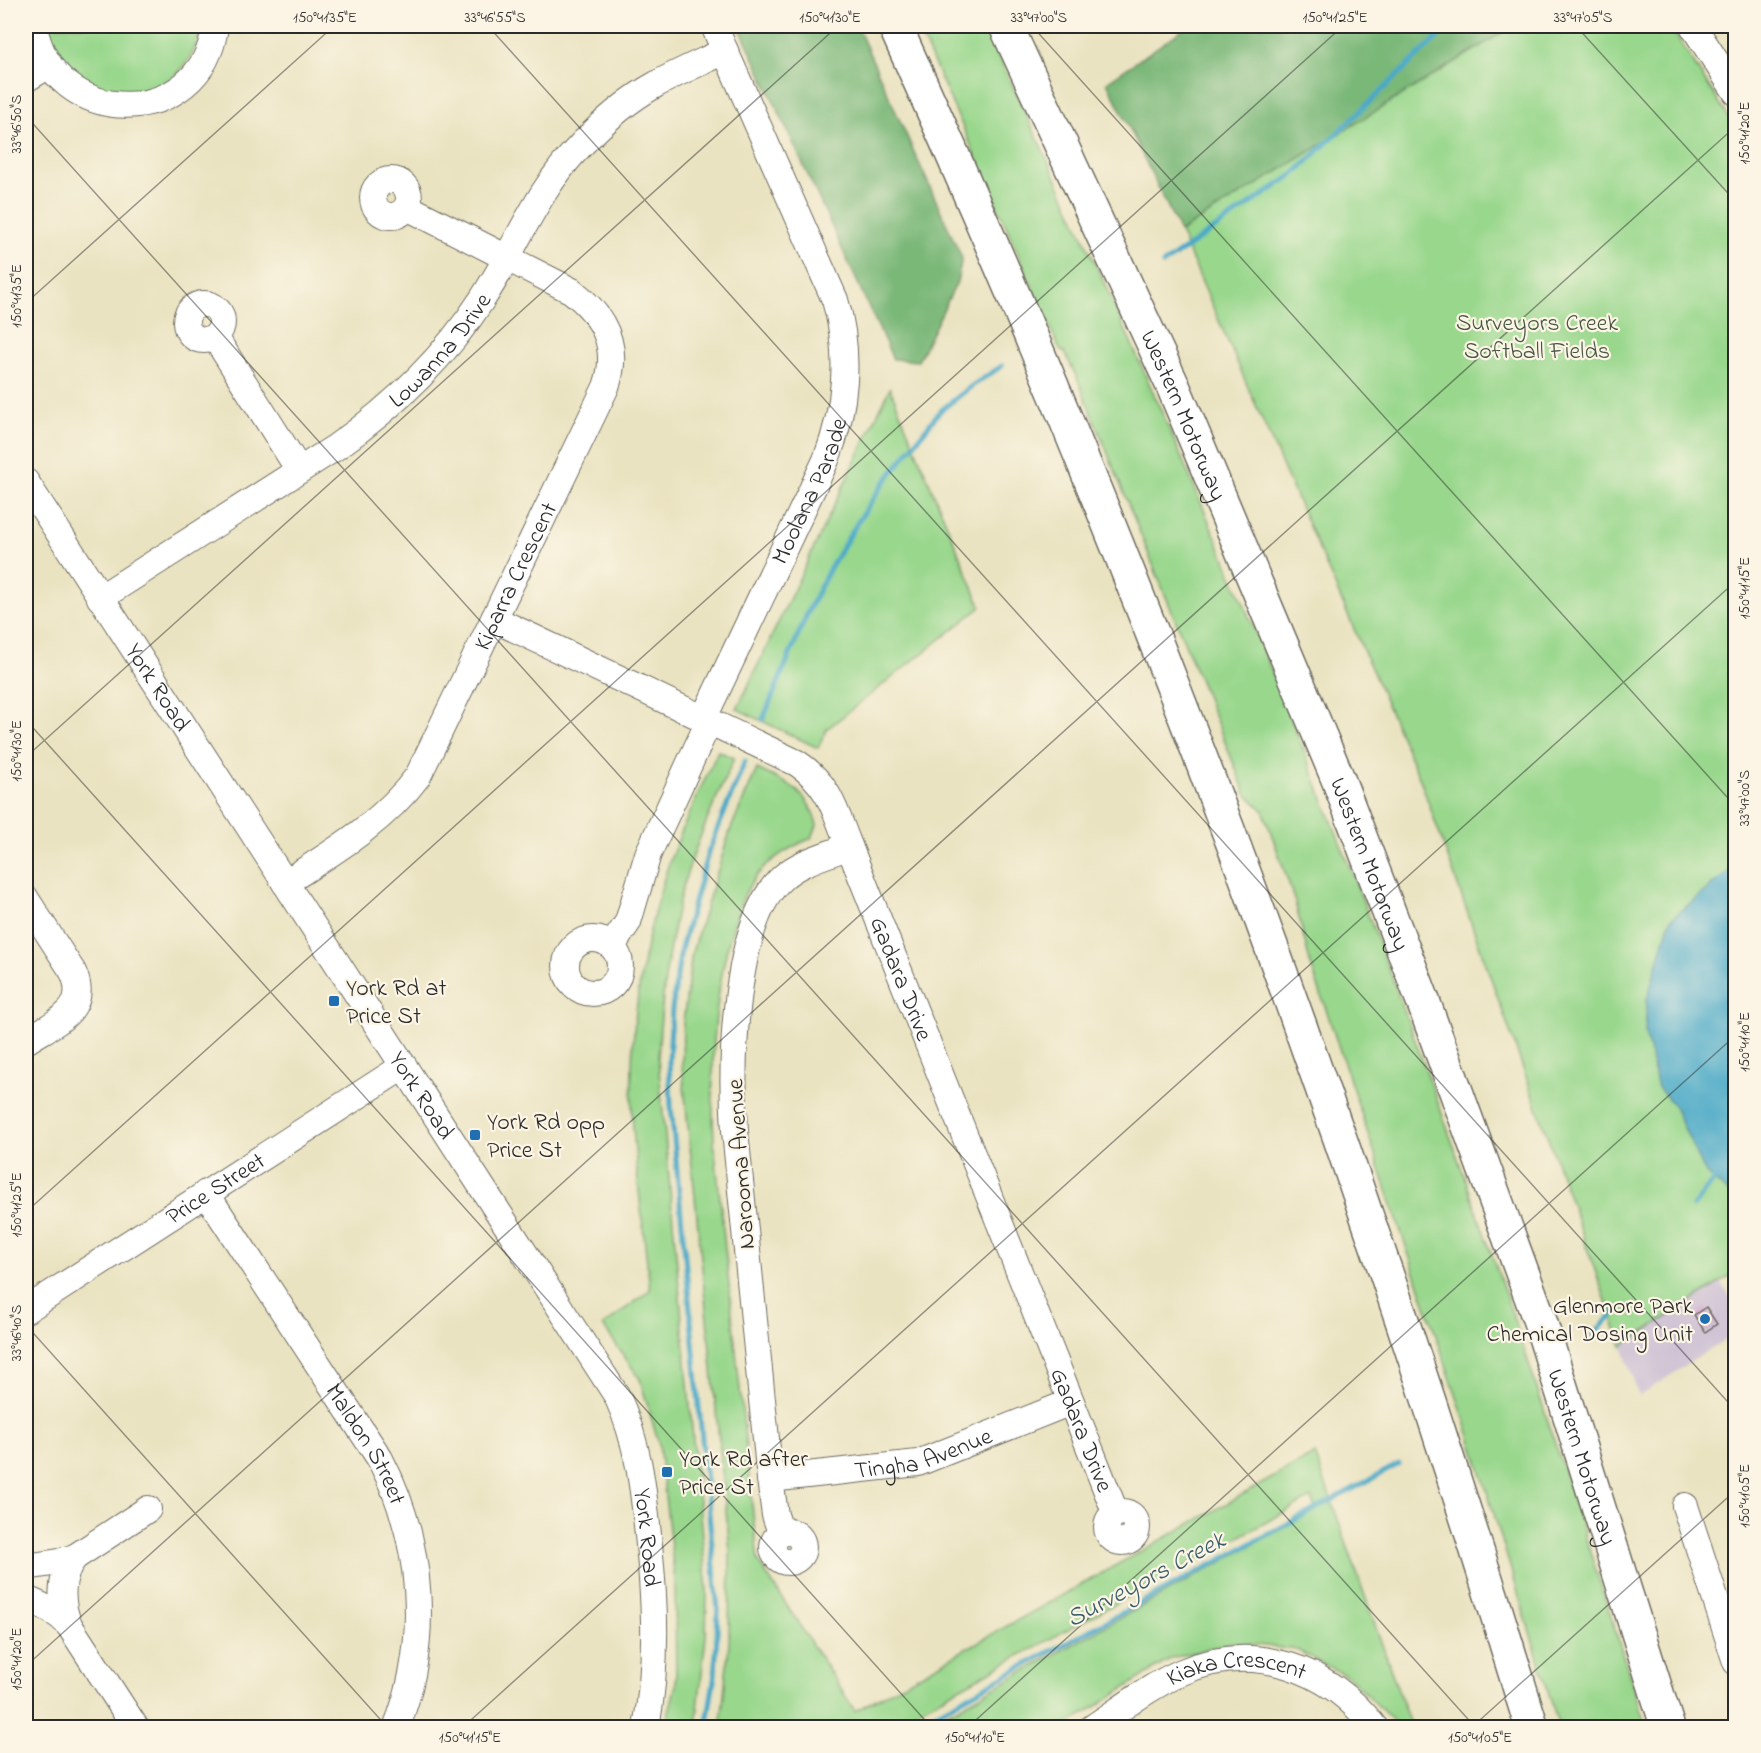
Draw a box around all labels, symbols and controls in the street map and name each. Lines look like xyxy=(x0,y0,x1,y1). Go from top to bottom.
text: 150°41'35"E xyxy=(293,7,357,29)
text: 33°46'55"S xyxy=(464,7,526,29)
text: 150°41'30"E xyxy=(799,7,861,29)
text: 33°47'00"S xyxy=(1011,7,1068,29)
text: 150°41'25"E xyxy=(1302,7,1368,29)
text: 33°47'05"S xyxy=(1554,7,1613,29)
text: 33°46'50"S xyxy=(6,94,28,153)
text: 150°41'20"E xyxy=(1734,102,1756,164)
text: 150°41'35"E xyxy=(6,264,28,328)
street label: Lowanna Drive xyxy=(382,287,502,418)
park label: Surveyors Creek Softball Fields xyxy=(1456,307,1619,370)
street label: Western Motorway xyxy=(1129,325,1234,507)
street label: Moolana Parade xyxy=(764,415,858,571)
street label: Kiparra Crescent xyxy=(466,497,568,657)
text: 150°41'15"E xyxy=(1734,557,1756,619)
street label: York Road xyxy=(115,637,198,740)
text: 150°41'30"E xyxy=(6,720,28,782)
text: 33°47'00"S xyxy=(1734,769,1756,826)
street label: Western Motorway xyxy=(1319,773,1417,957)
street label: Gadara Drive xyxy=(859,912,940,1047)
place label: York Rd at Price St xyxy=(346,972,447,1035)
marker: York Rd at Price St xyxy=(327,994,341,1008)
text: 150°41'10"E xyxy=(1734,1012,1756,1072)
street label: York Road xyxy=(379,1045,462,1148)
street label: Narooma Avenue xyxy=(719,1077,766,1250)
place label: York Rd opp Price St xyxy=(487,1106,605,1169)
marker: York Rd opp Price St xyxy=(468,1128,482,1142)
street label: Price Street xyxy=(160,1145,273,1235)
text: 150°41'25"E xyxy=(6,1172,28,1238)
place label: Glenmore Park Chemical Dosing Unit xyxy=(1486,1290,1693,1353)
text: 33°46'40"S xyxy=(6,1304,28,1361)
marker: Glenmore Park Chemical Dosing Unit xyxy=(1698,1312,1712,1326)
street label: Gadara Drive xyxy=(1039,1363,1121,1498)
street label: Western Motorway xyxy=(1536,1365,1625,1550)
street label: Maldon Street xyxy=(315,1377,413,1510)
street label: Tingha Avenue xyxy=(853,1420,998,1490)
place label: York Rd after Price St xyxy=(679,1443,808,1506)
text: 150°41'05"E xyxy=(1734,1464,1756,1528)
marker: York Rd after Price St xyxy=(660,1465,674,1479)
street label: York Road xyxy=(623,1486,668,1589)
water label: Surveyors Creek xyxy=(1060,1522,1234,1639)
text: 150°41'20"E xyxy=(6,1628,28,1690)
street label: Kiaka Crescent xyxy=(1161,1644,1312,1697)
text: 150°41'15"E xyxy=(439,1727,501,1749)
text: 150°41'10"E xyxy=(945,1727,1005,1749)
text: 150°41'05"E xyxy=(1448,1727,1512,1749)

